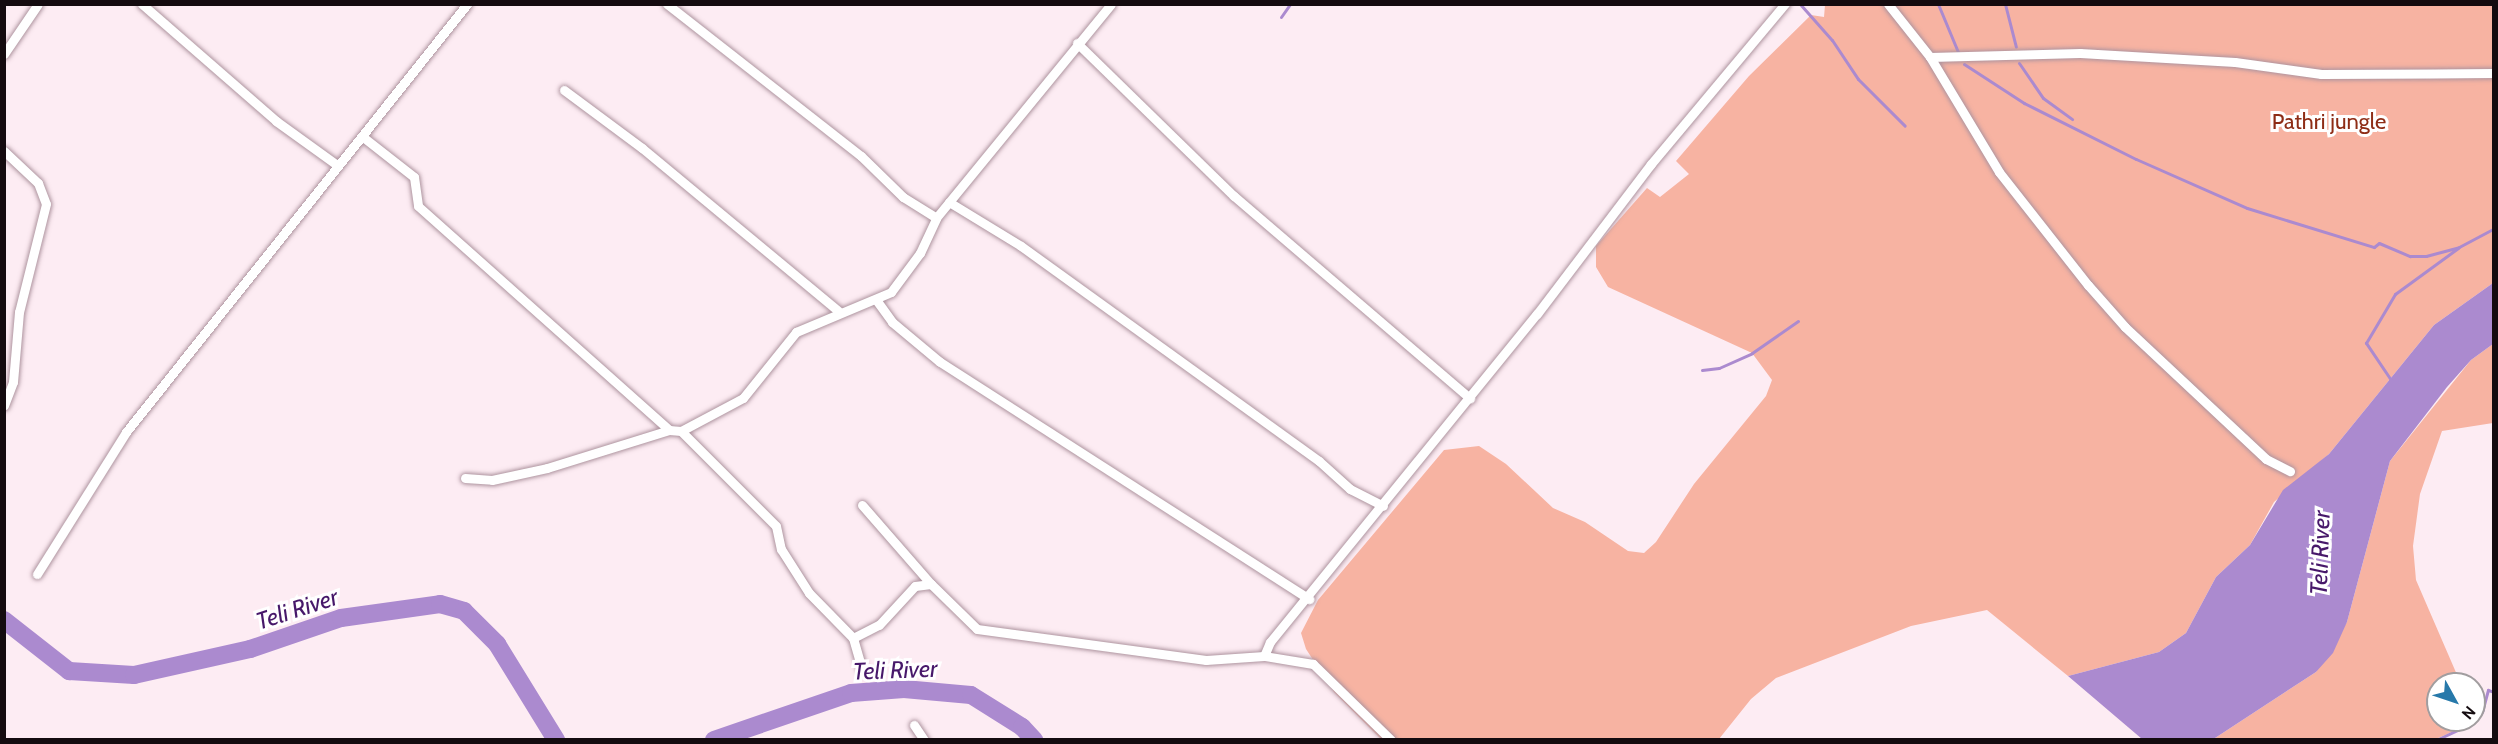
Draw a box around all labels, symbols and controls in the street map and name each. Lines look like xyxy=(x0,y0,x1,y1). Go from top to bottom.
park label: Pathri jungle xyxy=(2272,109,2386,135)
water label: Teli River xyxy=(2304,510,2336,596)
water label: Teli River xyxy=(252,582,342,636)
water label: Teli River xyxy=(852,654,938,686)
north arrow xyxy=(2426,672,2486,732)
text: N xyxy=(2458,702,2480,723)

